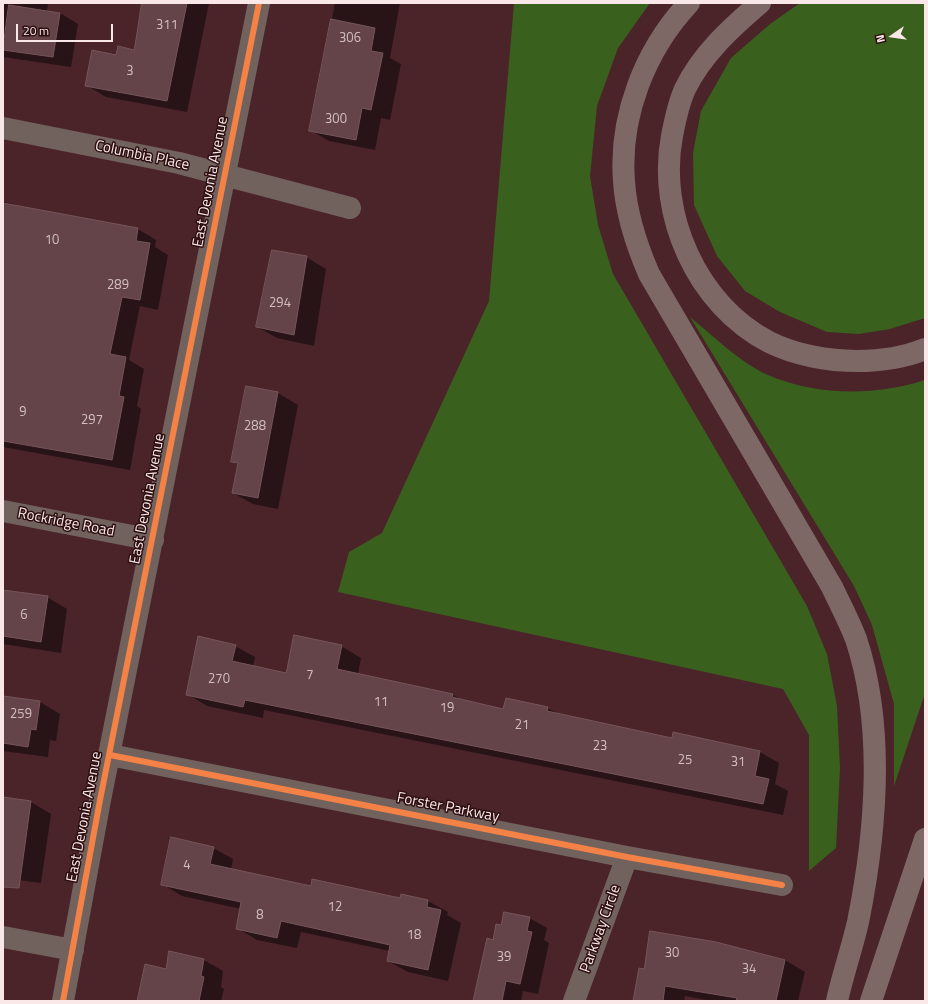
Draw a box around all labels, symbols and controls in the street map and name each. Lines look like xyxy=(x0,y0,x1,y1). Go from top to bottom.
scale bar xyxy=(18,16,115,42)
north arrow xyxy=(872,16,912,56)
house number: 311 xyxy=(156,18,178,34)
text: 20 m xyxy=(23,21,49,40)
house number: 306 xyxy=(339,31,361,47)
text: N xyxy=(872,33,889,44)
house number: 3 xyxy=(126,64,134,80)
house number: 300 xyxy=(325,112,347,128)
street label: East Devonia Avenue xyxy=(190,115,232,249)
street label: Columbia Place xyxy=(93,137,191,175)
house number: 10 xyxy=(45,233,59,249)
house number: 289 xyxy=(107,278,129,294)
house number: 294 xyxy=(269,296,291,312)
house number: 9 xyxy=(19,405,27,421)
house number: 297 xyxy=(81,413,103,429)
house number: 288 xyxy=(244,419,266,435)
street label: East Devonia Avenue xyxy=(127,432,169,566)
street label: Rockridge Road xyxy=(16,505,116,541)
house number: 6 xyxy=(20,608,28,624)
house number: 7 xyxy=(306,668,314,684)
house number: 270 xyxy=(208,672,230,688)
house number: 11 xyxy=(374,695,388,711)
house number: 19 xyxy=(440,701,454,717)
house number: 259 xyxy=(10,707,32,723)
house number: 21 xyxy=(515,718,529,734)
house number: 23 xyxy=(593,739,607,755)
street label: East Devonia Avenue xyxy=(64,750,106,884)
house number: 25 xyxy=(678,753,692,769)
house number: 31 xyxy=(731,755,745,771)
street label: Forster Parkway xyxy=(395,789,501,827)
house number: 4 xyxy=(183,858,191,874)
street label: Parkway Circle xyxy=(577,883,625,975)
house number: 12 xyxy=(328,900,342,916)
house number: 8 xyxy=(256,908,264,924)
house number: 18 xyxy=(407,928,421,944)
house number: 30 xyxy=(665,946,679,962)
house number: 39 xyxy=(497,950,511,966)
house number: 34 xyxy=(742,962,756,978)

